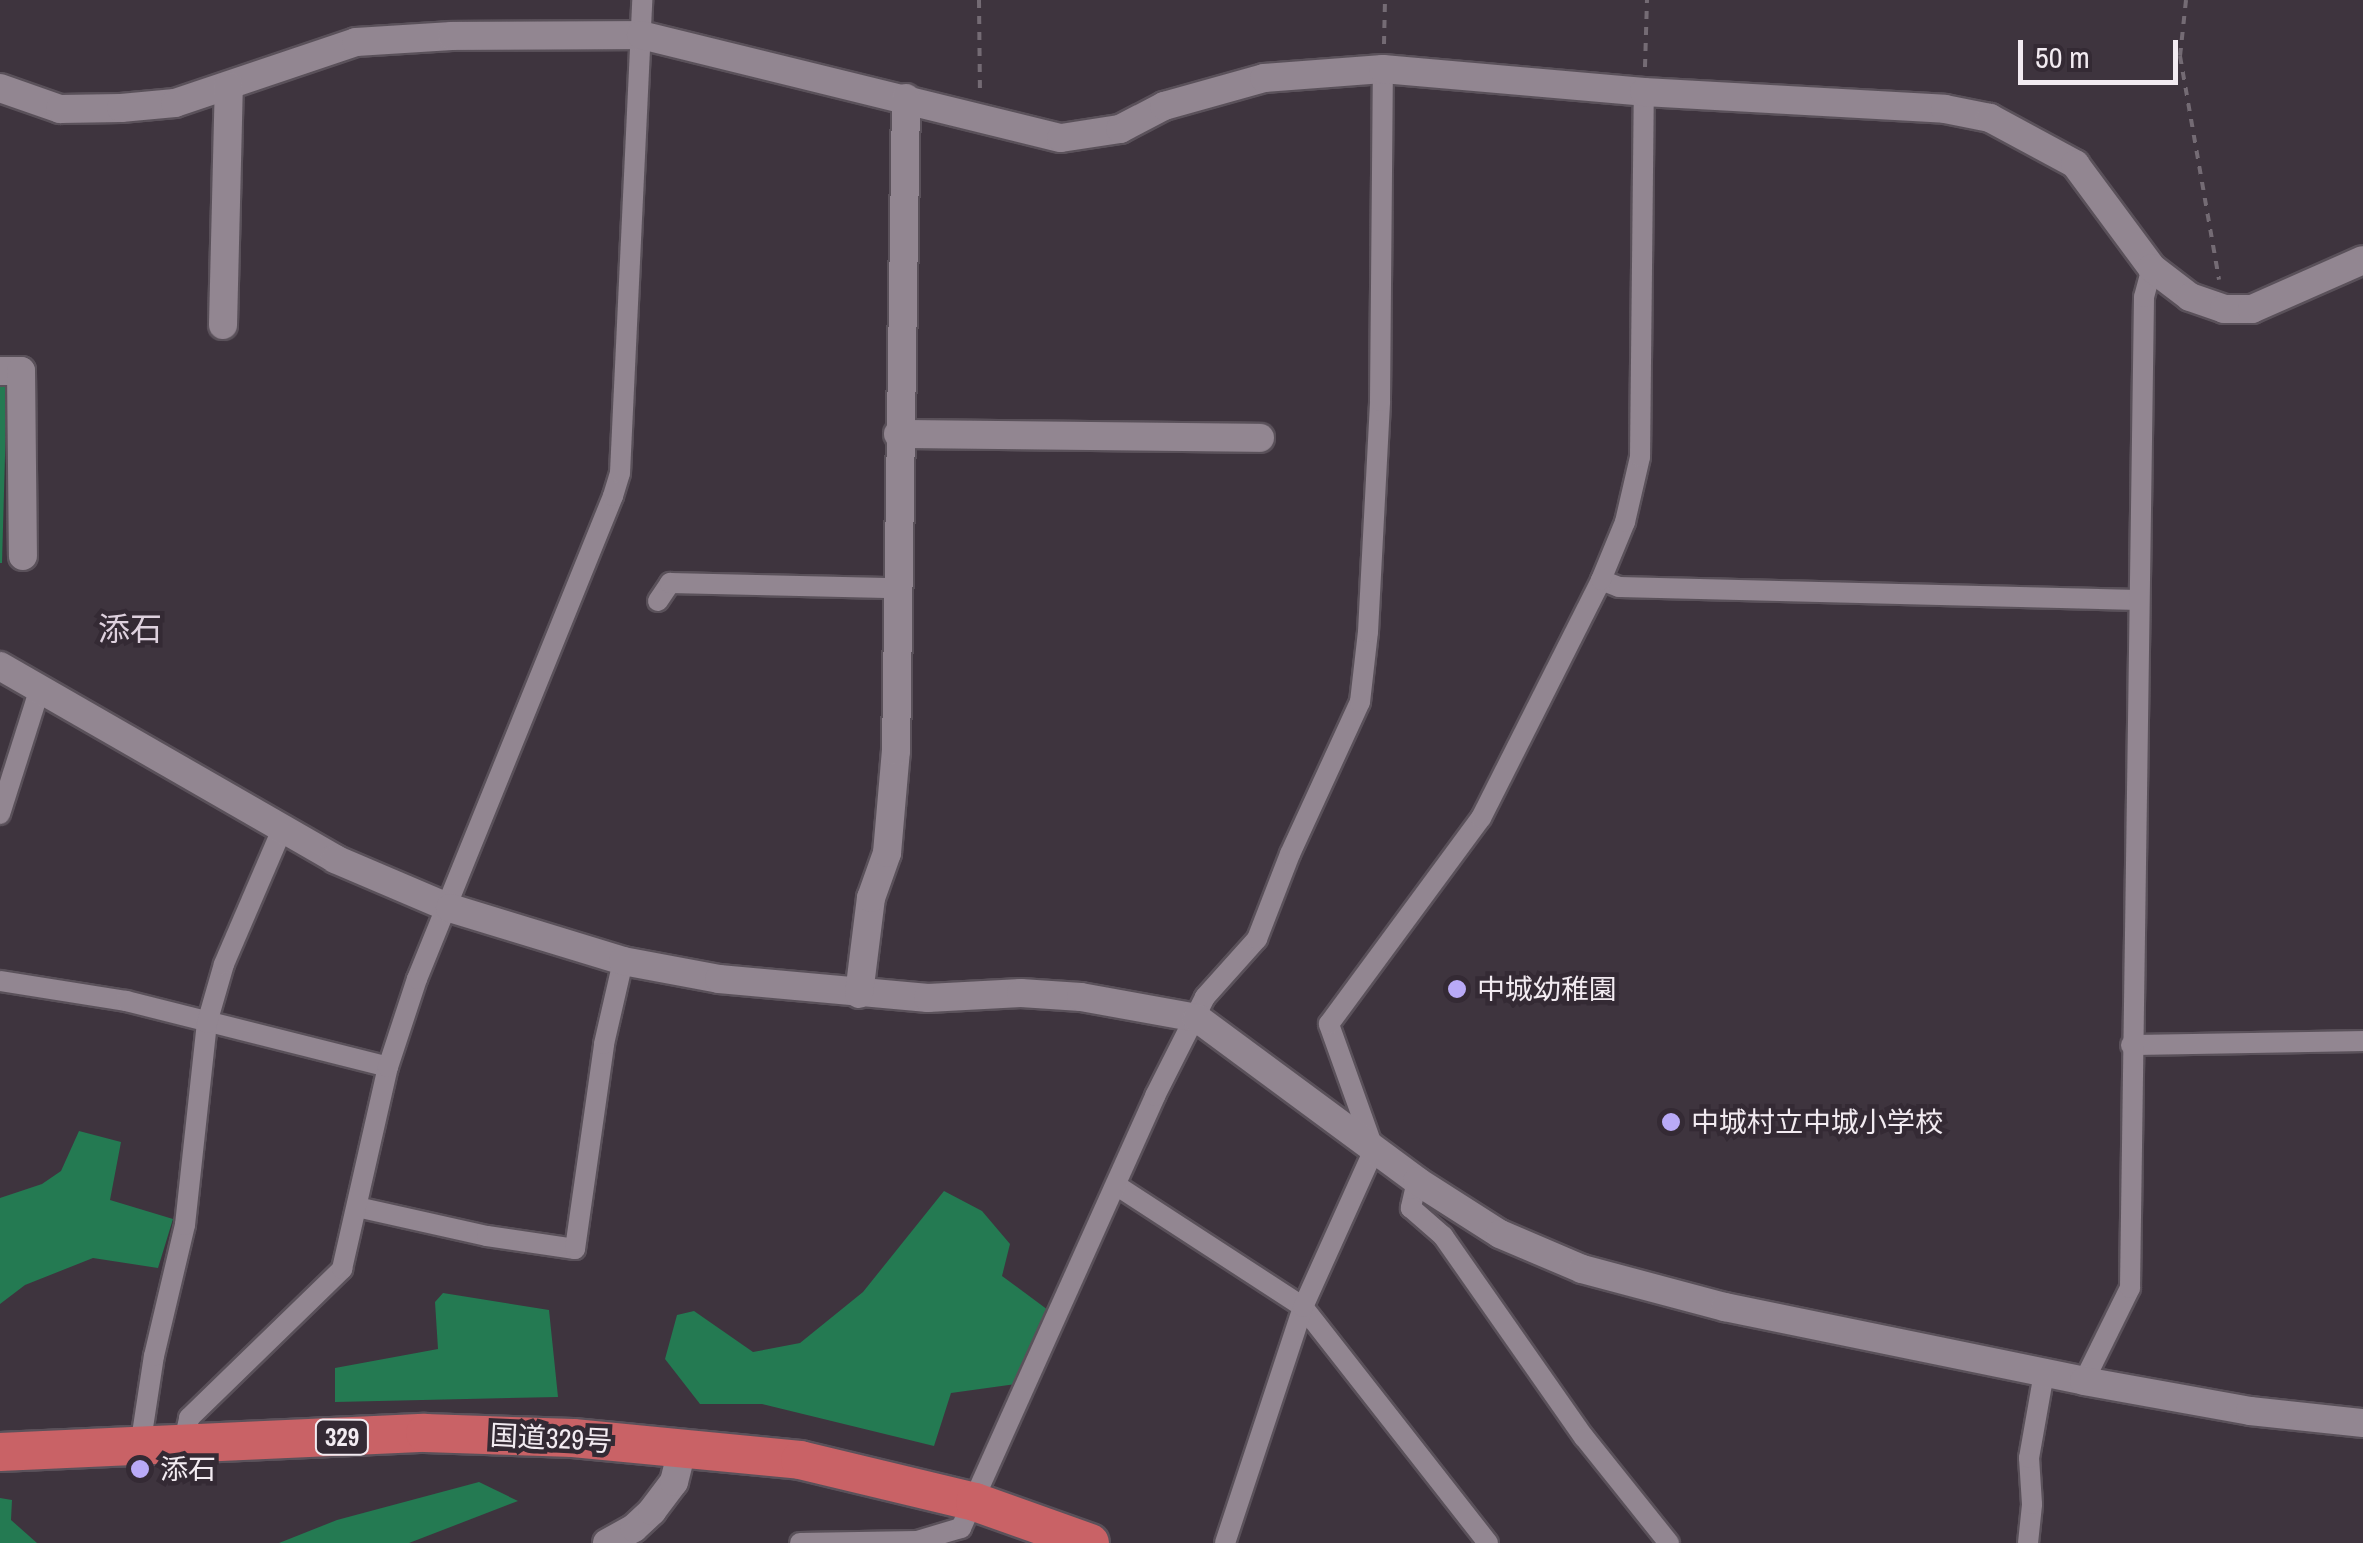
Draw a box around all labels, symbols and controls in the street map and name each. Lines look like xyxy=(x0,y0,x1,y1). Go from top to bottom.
scale bar xyxy=(2023,20,2183,82)
text: 50 m xyxy=(2035,37,2090,77)
district label: 添石 xyxy=(98,610,162,648)
place label: 中城幼稚園 xyxy=(1477,972,1617,1006)
marker: 中城幼稚園 xyxy=(1446,978,1468,1000)
place label: 中城村立中城小学校 xyxy=(1691,1105,1943,1139)
marker: 中城村立中城小学校 xyxy=(1660,1111,1682,1133)
road number: 329 xyxy=(314,1417,370,1457)
street label: 国道329号 xyxy=(489,1418,613,1458)
place label: 添石 xyxy=(160,1452,216,1486)
marker: 添石 xyxy=(129,1458,151,1480)

